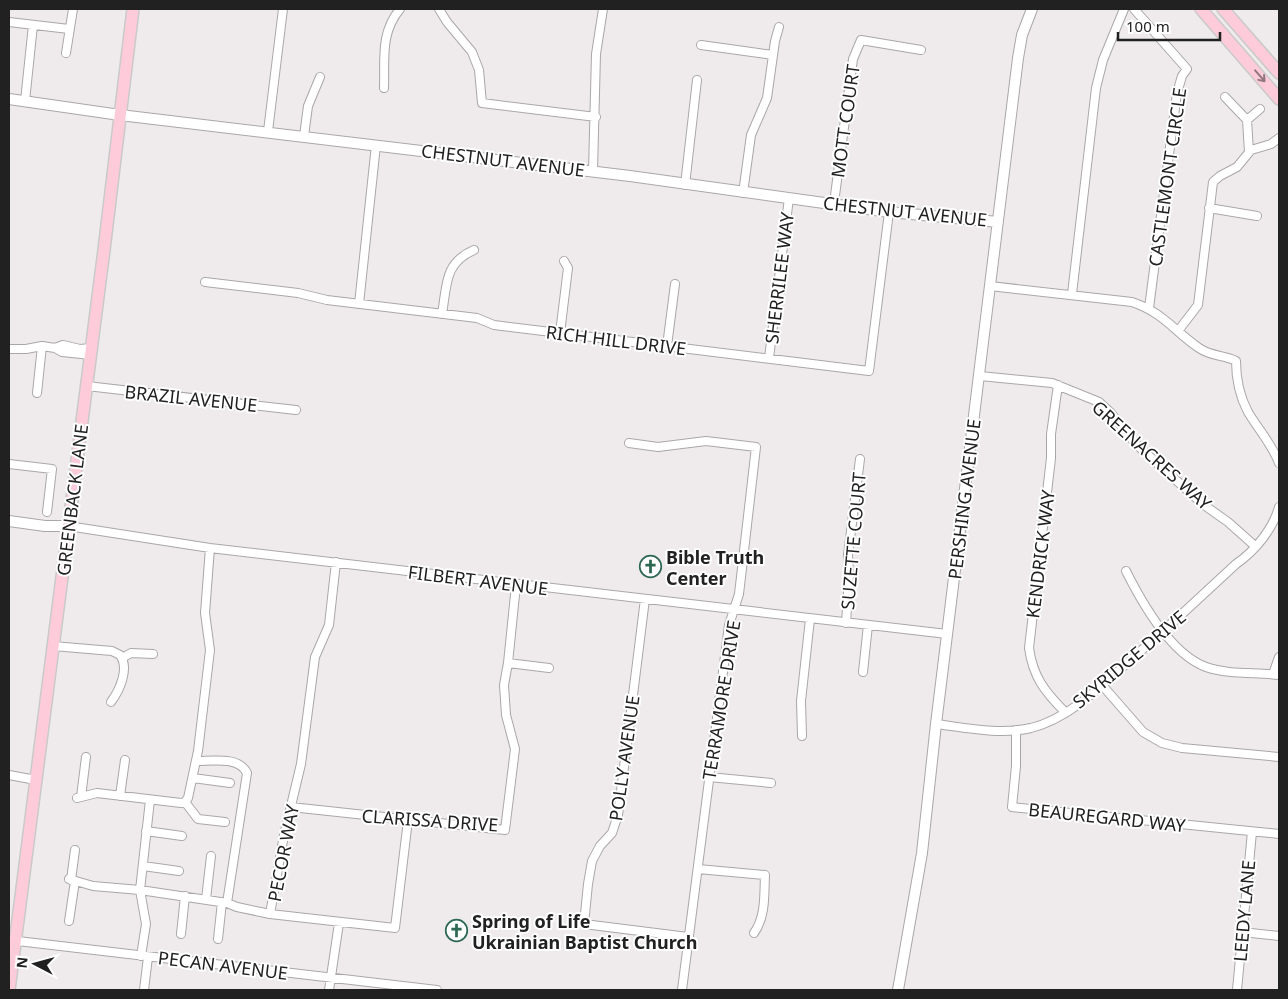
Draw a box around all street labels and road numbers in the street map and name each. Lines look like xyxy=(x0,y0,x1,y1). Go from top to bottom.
street label: MOTT COURT xyxy=(825,63,865,179)
street label: CASTLEMONT CIRCLE xyxy=(1143,86,1191,268)
street label: CHESTNUT AVENUE xyxy=(420,138,586,182)
street label: CHESTNUT AVENUE xyxy=(822,190,988,232)
street label: SHERRILEE WAY xyxy=(759,210,799,345)
street label: RICH HILL DRIVE xyxy=(545,320,687,360)
street label: BRAZIL AVENUE xyxy=(123,379,259,417)
street label: GREENACRES WAY xyxy=(1087,395,1217,516)
street label: PERSHING AVENUE xyxy=(942,417,986,581)
street label: GREENBACK LANE xyxy=(51,423,93,577)
street label: SUZETTE COURT xyxy=(835,471,871,611)
street label: KENDRICK WAY xyxy=(1020,488,1060,620)
street label: FILBERT AVENUE xyxy=(407,560,549,600)
street label: SKYRIDGE DRIVE xyxy=(1067,605,1191,713)
street label: TERRAMORE DRIVE xyxy=(697,618,745,782)
street label: POLLY AVENUE xyxy=(603,694,645,822)
street label: BEAUREGARD WAY xyxy=(1027,797,1188,837)
street label: PECOR WAY xyxy=(262,802,304,904)
street label: CLARISSA DRIVE xyxy=(361,803,499,837)
street label: LEEDY LANE xyxy=(1228,859,1260,963)
street label: PECAN AVENUE xyxy=(157,945,289,985)

